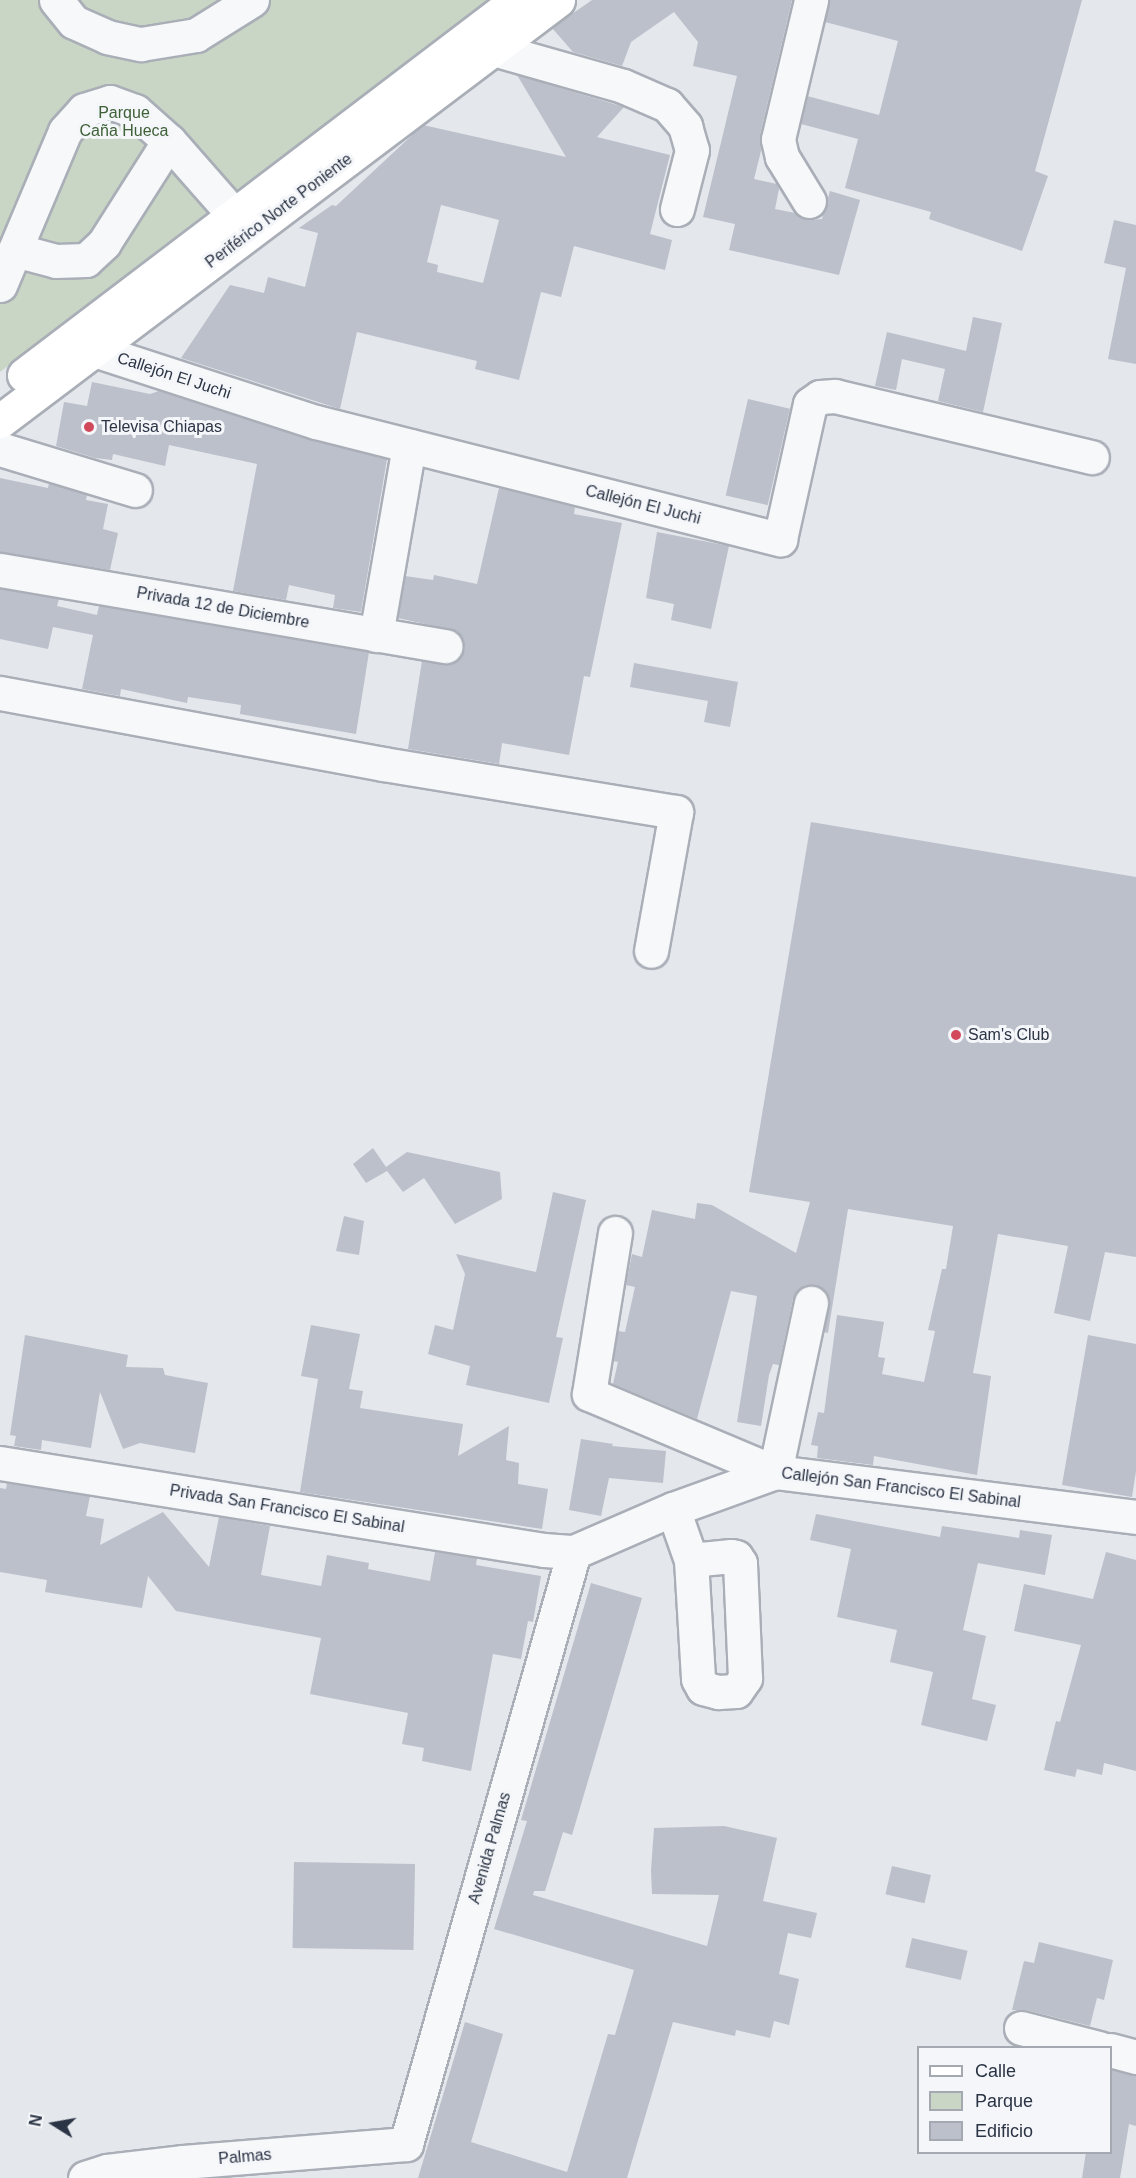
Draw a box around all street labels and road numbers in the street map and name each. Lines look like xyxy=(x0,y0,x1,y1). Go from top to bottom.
street label: Periférico Norte Poniente xyxy=(202,150,356,272)
street label: Callejón El Juchi xyxy=(115,349,233,403)
street label: Callejón El Juchi xyxy=(583,481,703,529)
street label: Privada 12 de Diciembre xyxy=(135,583,311,633)
street label: Callejón San Francisco El Sabinal xyxy=(780,1464,1022,1512)
street label: Privada San Francisco El Sabinal xyxy=(168,1481,406,1537)
street label: Avenida Palmas xyxy=(465,1790,515,1906)
street label: Palmas xyxy=(218,2145,272,2169)

